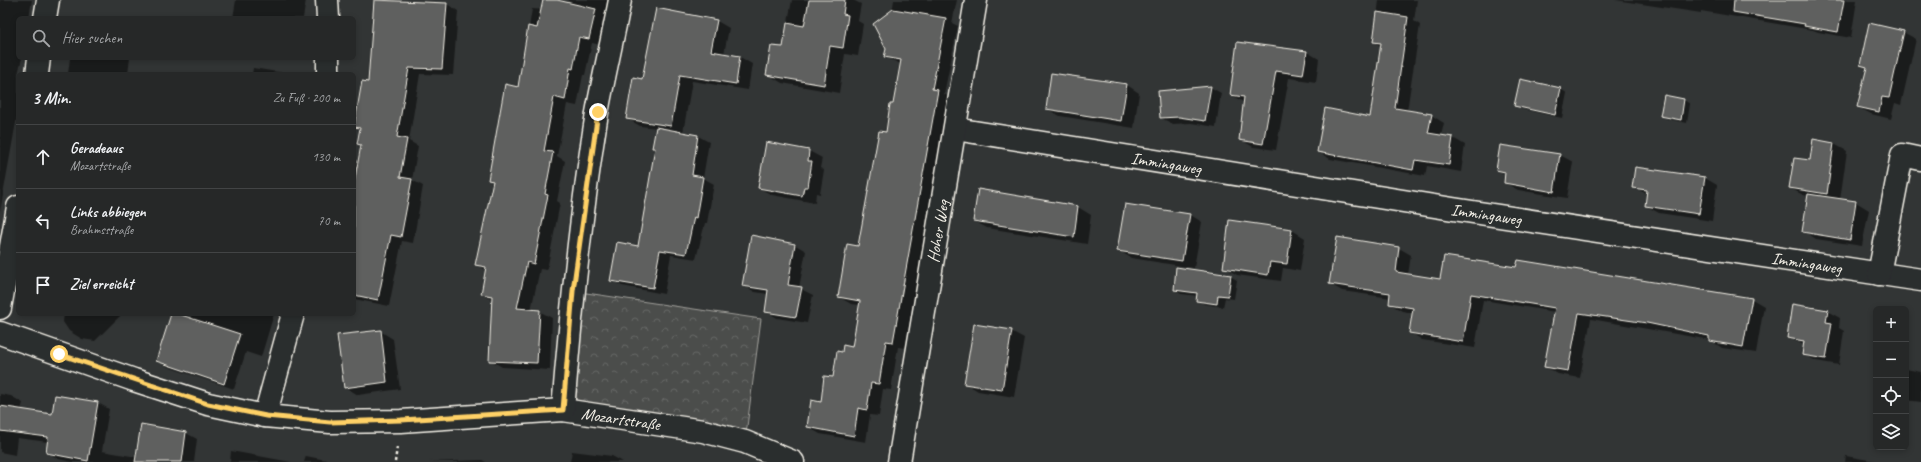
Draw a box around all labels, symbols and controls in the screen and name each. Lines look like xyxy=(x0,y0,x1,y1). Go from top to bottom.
search box xyxy=(16,16,356,60)
icon: search xyxy=(30,27,52,49)
text: Hier suchen xyxy=(62,29,122,48)
text: 3 Min. xyxy=(32,88,71,109)
text: Zu Fuß · 200 m xyxy=(273,90,340,106)
route end xyxy=(589,103,607,121)
text: Geradeaus xyxy=(70,139,123,158)
icon: ahead xyxy=(32,146,54,168)
street label: Immingaweg xyxy=(1130,147,1204,180)
text: 130 m xyxy=(312,149,340,165)
text: Mozartstraße xyxy=(70,158,130,174)
street label: Hoher Weg xyxy=(922,197,954,264)
street label: Immingaweg xyxy=(1450,199,1524,230)
text: Links abbiegen xyxy=(70,203,146,222)
icon: left xyxy=(32,210,54,232)
text: 70 m xyxy=(318,213,340,229)
text: Brahmsstraße xyxy=(70,222,133,238)
street label: Immingaweg xyxy=(1770,247,1844,279)
icon: arrive xyxy=(32,274,54,296)
text: Ziel erreicht xyxy=(70,275,133,294)
map controls xyxy=(1873,306,1909,450)
button: + xyxy=(1873,306,1909,342)
button: − xyxy=(1873,342,1909,378)
route start xyxy=(50,345,68,363)
button: locate xyxy=(1873,378,1909,414)
street label: Mozartstraße xyxy=(580,403,663,436)
button: layers xyxy=(1873,414,1909,450)

